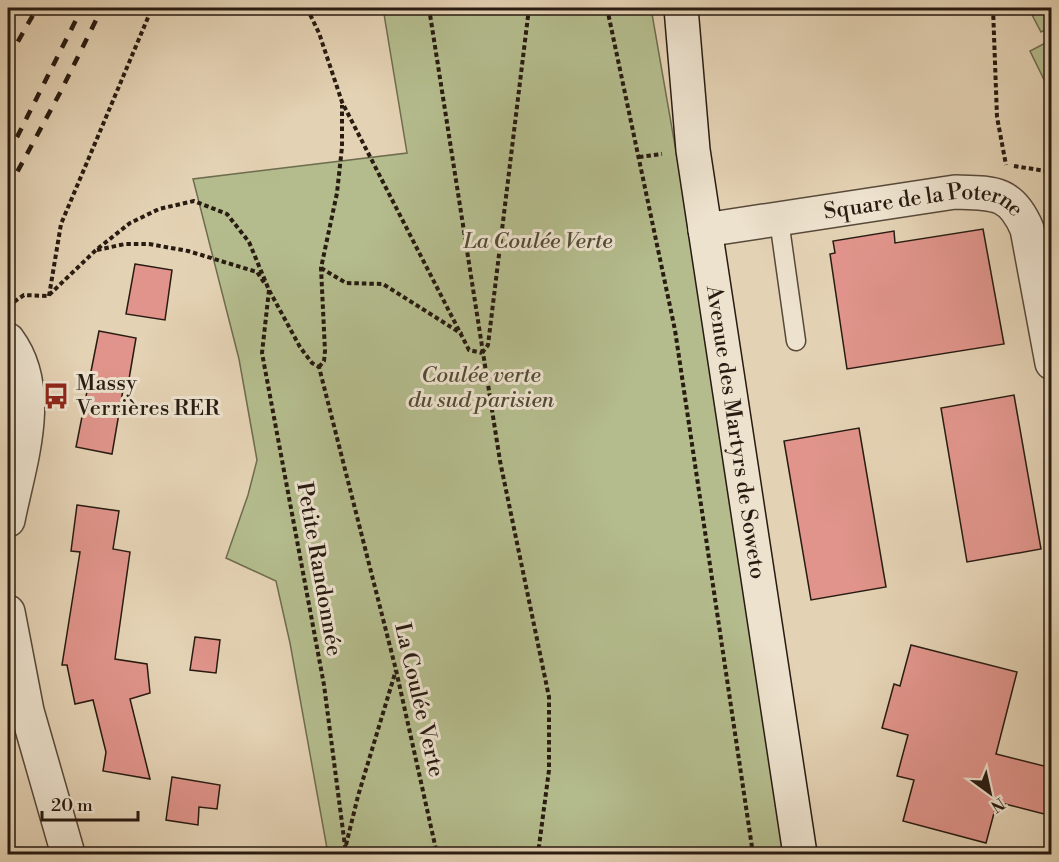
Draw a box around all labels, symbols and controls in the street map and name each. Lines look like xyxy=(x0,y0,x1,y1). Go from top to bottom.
street label: Square de la Poterne xyxy=(822,178,1030,225)
park label: La Coulée Verte xyxy=(462,228,613,255)
street label: Avenue des Martyrs de Soweto xyxy=(700,283,772,581)
park label: Coulée verte du sud parisien xyxy=(408,362,555,414)
place label: Massy Verrières RER xyxy=(75,370,220,422)
bus stop icon: Massy Verrières RER xyxy=(41,381,71,411)
street label: Petite Randonnée xyxy=(290,480,348,658)
street label: La Coulée Verte xyxy=(388,620,450,780)
north arrow xyxy=(960,763,1020,823)
scale bar xyxy=(42,784,138,822)
text: N xyxy=(987,793,1008,817)
text: 20 m xyxy=(51,794,93,817)

